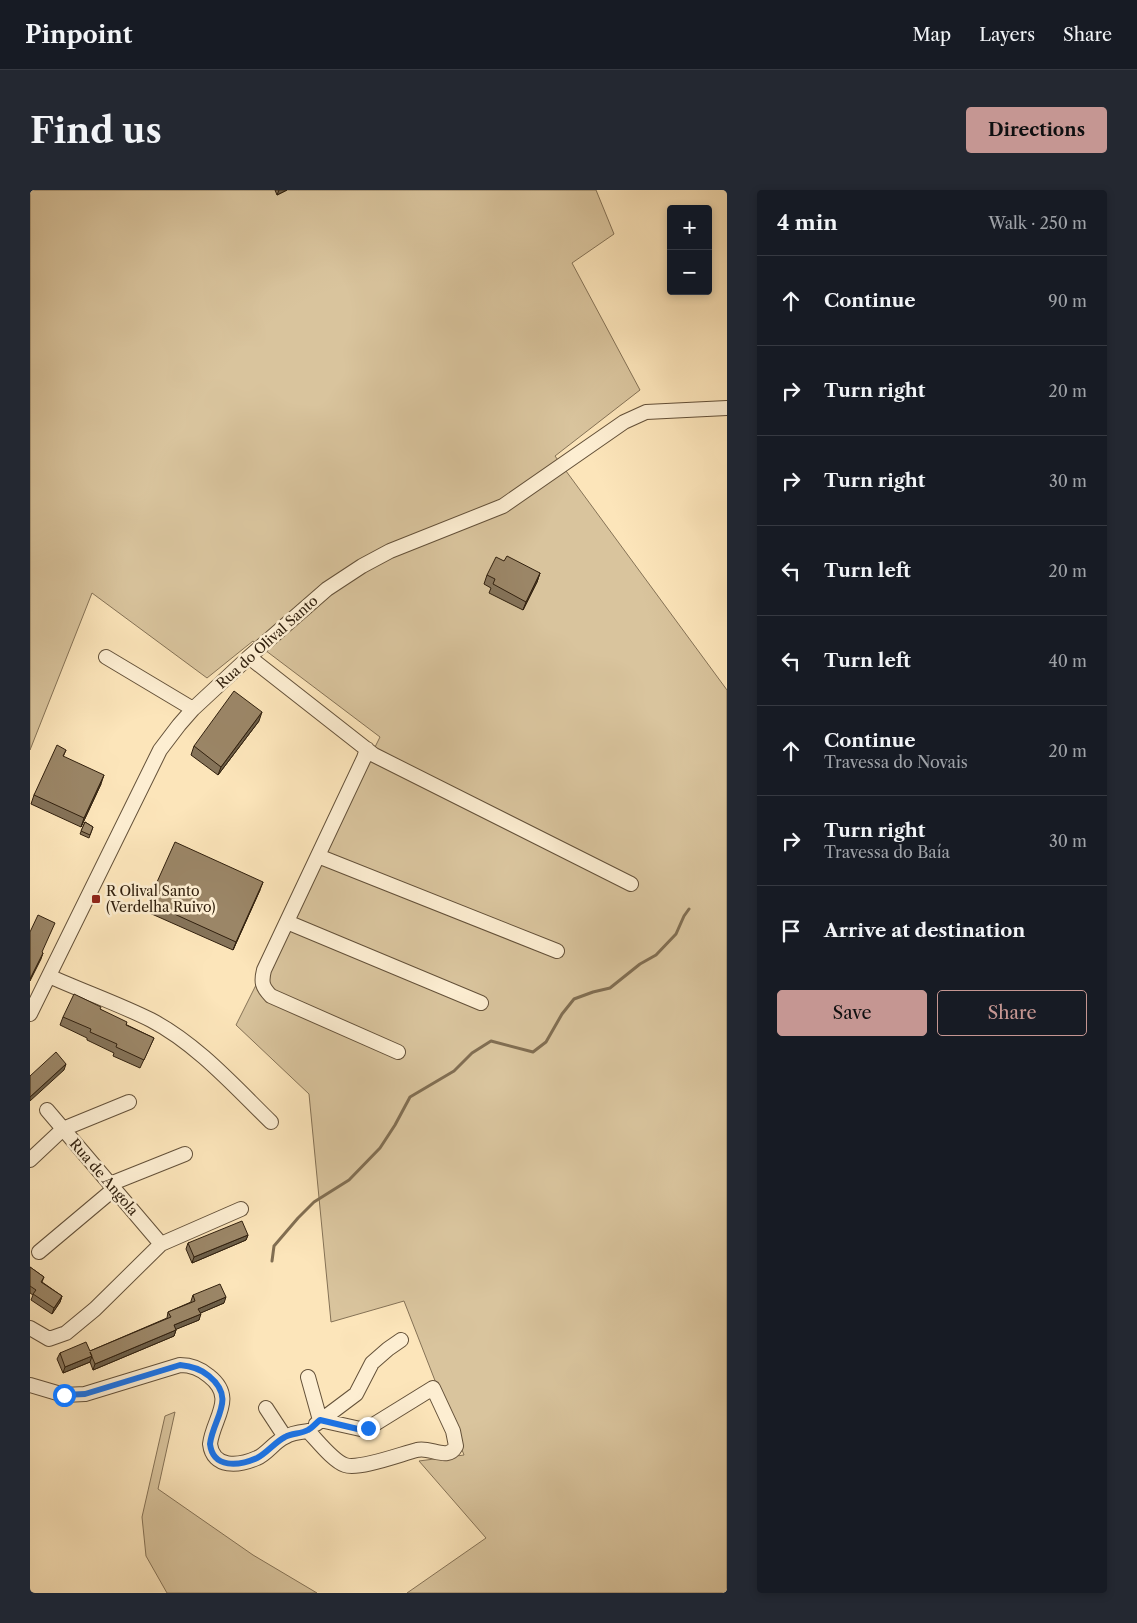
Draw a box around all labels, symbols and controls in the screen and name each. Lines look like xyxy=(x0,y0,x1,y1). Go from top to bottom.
text: Pinpoint xyxy=(25,20,132,49)
text: Map xyxy=(913,24,951,46)
text: Layers xyxy=(979,24,1035,46)
text: Share xyxy=(1063,24,1112,46)
button: Directions xyxy=(966,107,1107,153)
text: Find us xyxy=(30,109,162,152)
map controls xyxy=(667,205,712,295)
button: + xyxy=(667,205,712,250)
text: 4 min xyxy=(777,210,838,235)
text: Walk · 250 m xyxy=(989,213,1087,233)
button: − xyxy=(667,250,712,295)
icon: ahead xyxy=(777,287,805,315)
text: Continue xyxy=(824,289,916,312)
text: 90 m xyxy=(1048,291,1087,311)
icon: right xyxy=(777,377,805,405)
text: Turn right xyxy=(824,379,925,402)
text: 20 m xyxy=(1048,381,1087,401)
icon: right xyxy=(777,467,805,495)
text: Turn right xyxy=(824,469,925,492)
text: 30 m xyxy=(1049,471,1087,491)
icon: left xyxy=(777,557,805,585)
text: Turn left xyxy=(824,559,911,582)
text: 20 m xyxy=(1048,561,1087,581)
street label: Rua do Olival Santo xyxy=(212,592,322,692)
icon: left xyxy=(777,647,805,675)
text: Turn left xyxy=(824,649,911,672)
text: 40 m xyxy=(1048,651,1087,671)
text: Continue xyxy=(824,729,916,752)
icon: ahead xyxy=(777,737,805,765)
text: 20 m xyxy=(1048,741,1087,761)
text: Travessa do Novais xyxy=(824,752,968,772)
text: Turn right xyxy=(824,819,925,842)
icon: right xyxy=(777,827,805,855)
text: 30 m xyxy=(1049,831,1087,851)
text: Travessa do Baía xyxy=(824,842,950,862)
place label: R Olival Santo (Verdelha Ruivo) xyxy=(106,882,216,916)
marker: R Olival Santo (Verdelha Ruivo) xyxy=(90,893,102,905)
icon: arrive xyxy=(777,917,805,945)
text: Arrive at destination xyxy=(824,919,1025,942)
button: Save xyxy=(777,990,927,1036)
button: Share xyxy=(937,990,1087,1036)
street label: Rua de Angola xyxy=(66,1135,143,1220)
route start xyxy=(53,1384,76,1407)
route end xyxy=(357,1417,380,1440)

